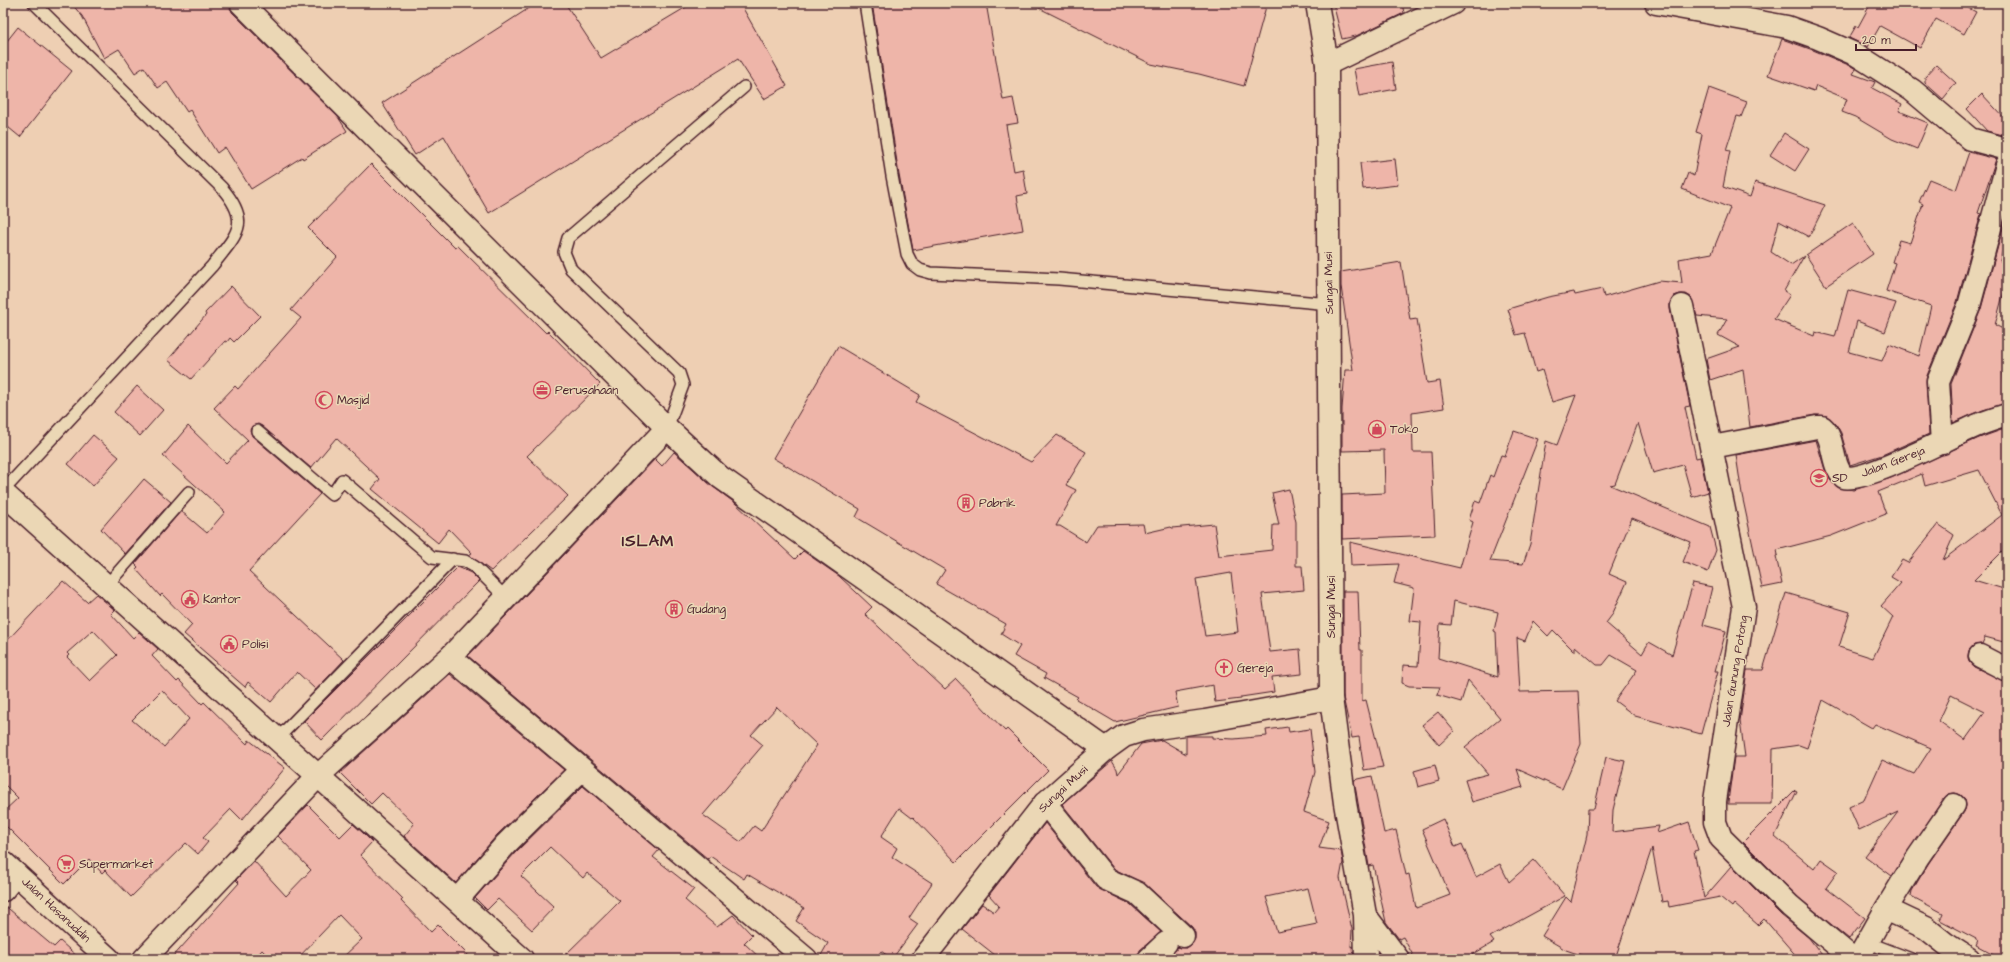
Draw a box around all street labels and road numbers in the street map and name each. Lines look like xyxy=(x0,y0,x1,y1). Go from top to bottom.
street label: Sungai Musi xyxy=(1320,251,1339,314)
street label: Jalan Gereja xyxy=(1858,442,1928,482)
street label: Sungai Musi xyxy=(1323,576,1341,638)
street label: Jalan Gunung Potong xyxy=(1718,614,1753,728)
street label: Sungai Musi xyxy=(1034,761,1092,817)
street label: Jalan Hasanuddin xyxy=(18,873,94,947)

